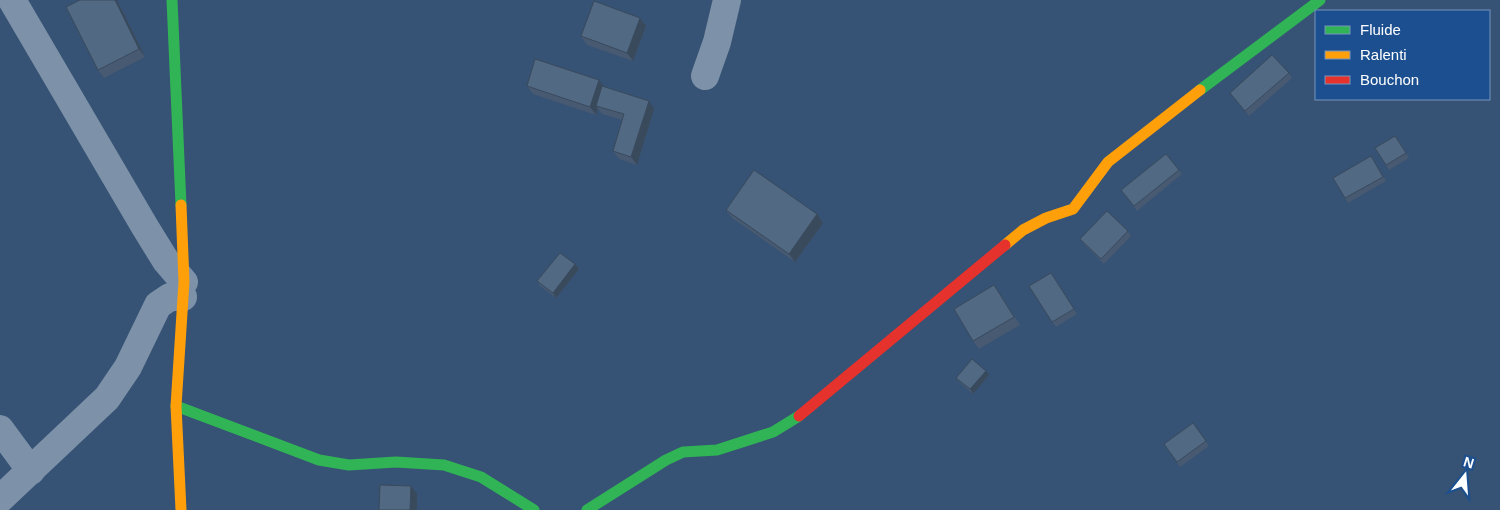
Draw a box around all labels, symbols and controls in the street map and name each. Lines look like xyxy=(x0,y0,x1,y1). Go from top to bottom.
legend xyxy=(1315,10,1490,100)
text: Fluide xyxy=(1360,21,1401,38)
text: Ralenti xyxy=(1360,46,1407,63)
text: Bouchon xyxy=(1360,71,1419,88)
north arrow xyxy=(1440,450,1490,500)
text: N xyxy=(1462,453,1476,472)

